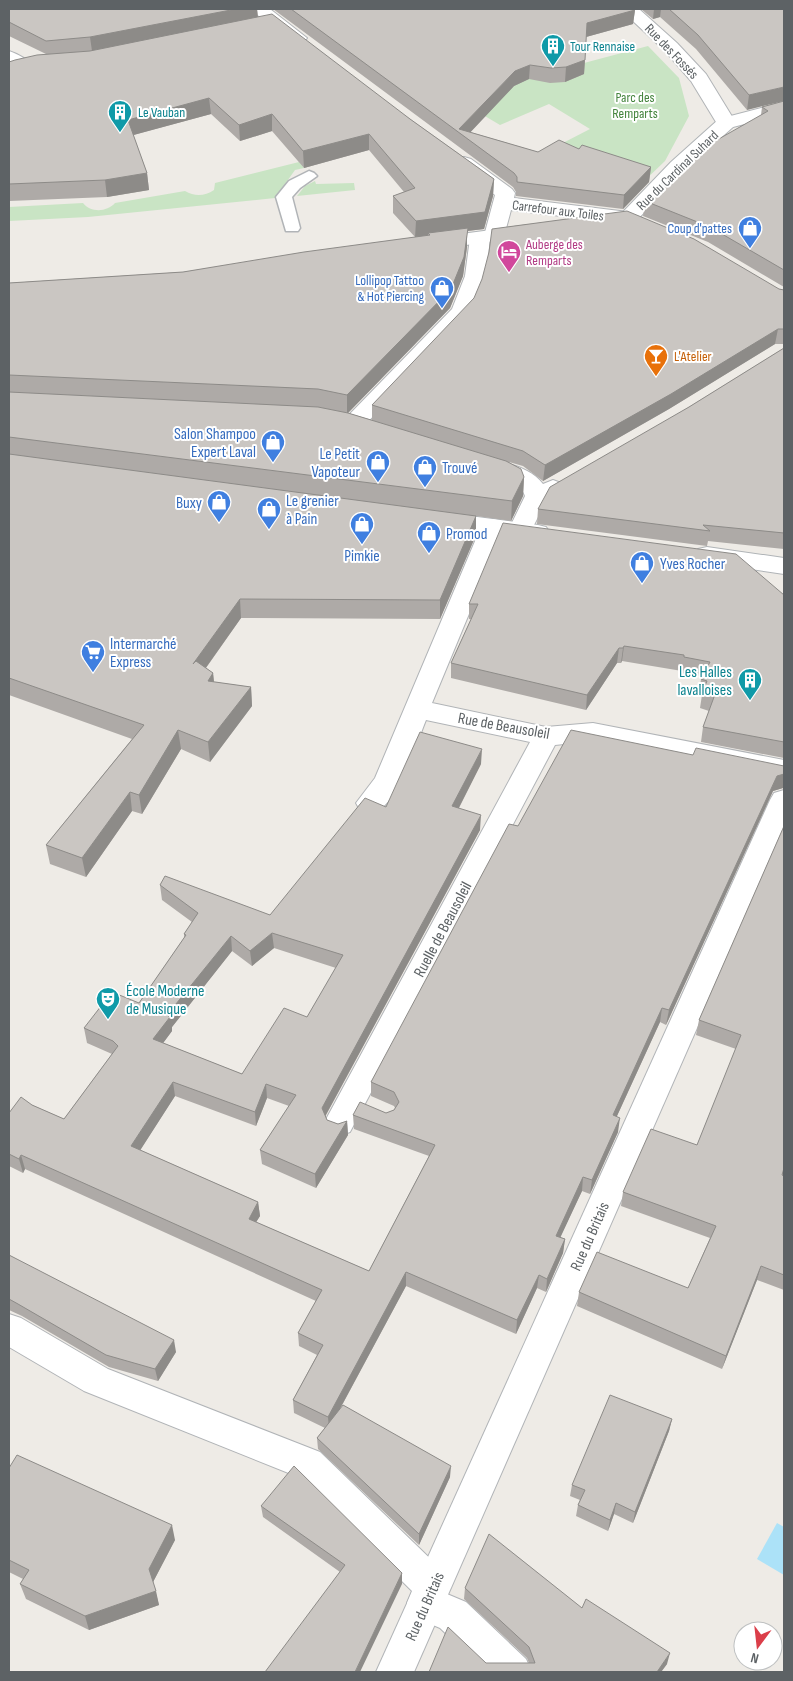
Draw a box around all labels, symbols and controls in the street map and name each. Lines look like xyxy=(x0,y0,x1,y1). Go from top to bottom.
street label: Rue des Fossés xyxy=(641,20,702,83)
building icon: Tour Rennaise xyxy=(540,33,566,67)
place label: Tour Rennaise xyxy=(570,38,635,55)
park label: Parc des Remparts xyxy=(612,89,658,122)
building icon: Le Vauban xyxy=(107,99,133,133)
place label: Le Vauban xyxy=(138,104,185,121)
street label: Rue du Cardinal Suhard xyxy=(633,127,722,214)
street label: Carrefour aux Toiles xyxy=(511,196,605,225)
shop icon: Coup d'pattes xyxy=(737,215,763,249)
place label: Coup d'pattes xyxy=(667,220,732,237)
place label: Auberge des Remparts xyxy=(525,236,583,269)
hotel icon: Auberge des Remparts xyxy=(496,239,522,273)
place label: Lollipop Tattoo & Hot Piercing xyxy=(355,272,424,305)
shop icon: Lollipop Tattoo & Hot Piercing xyxy=(429,275,455,309)
bar icon: L'Atelier xyxy=(643,343,669,377)
place label: L'Atelier xyxy=(674,348,712,365)
place label: Salon Shampoo Expert Laval xyxy=(174,425,256,462)
shop icon: Salon Shampoo Expert Laval xyxy=(260,429,286,463)
place label: Le Petit Vapoteur xyxy=(311,445,360,482)
shop icon: Le Petit Vapoteur xyxy=(365,449,391,483)
shop icon: Trouvé xyxy=(412,454,438,488)
place label: Trouvé xyxy=(442,459,477,478)
shop icon: Buxy xyxy=(206,489,232,523)
place label: Le grenier à Pain xyxy=(286,492,339,529)
place label: Buxy xyxy=(176,494,202,513)
shop icon: Le grenier à Pain xyxy=(256,496,282,530)
shop icon: Pimkie xyxy=(349,511,375,545)
shop icon: Promod xyxy=(416,520,442,554)
place label: Promod xyxy=(446,525,487,544)
place label: Pimkie xyxy=(344,547,380,566)
shop icon: Yves Rocher xyxy=(629,550,655,584)
place label: Yves Rocher xyxy=(660,555,726,574)
place label: Intermarché Express xyxy=(110,635,176,672)
supermarket icon: Intermarché Express xyxy=(80,639,106,673)
place label: Les Halles lavalloises xyxy=(677,663,732,700)
building icon: Les Halles lavalloises xyxy=(737,667,763,701)
street label: Rue de Beausoleil xyxy=(456,709,551,744)
street label: Ruelle de Beausoleil xyxy=(410,879,476,981)
place label: École Moderne de Musique xyxy=(126,982,205,1019)
theatre icon: École Moderne de Musique xyxy=(95,986,121,1020)
street label: Rue du Britais xyxy=(567,1199,614,1274)
street label: Rue du Britais xyxy=(402,1569,449,1644)
north arrow xyxy=(733,1621,783,1671)
text: N xyxy=(749,1649,761,1667)

